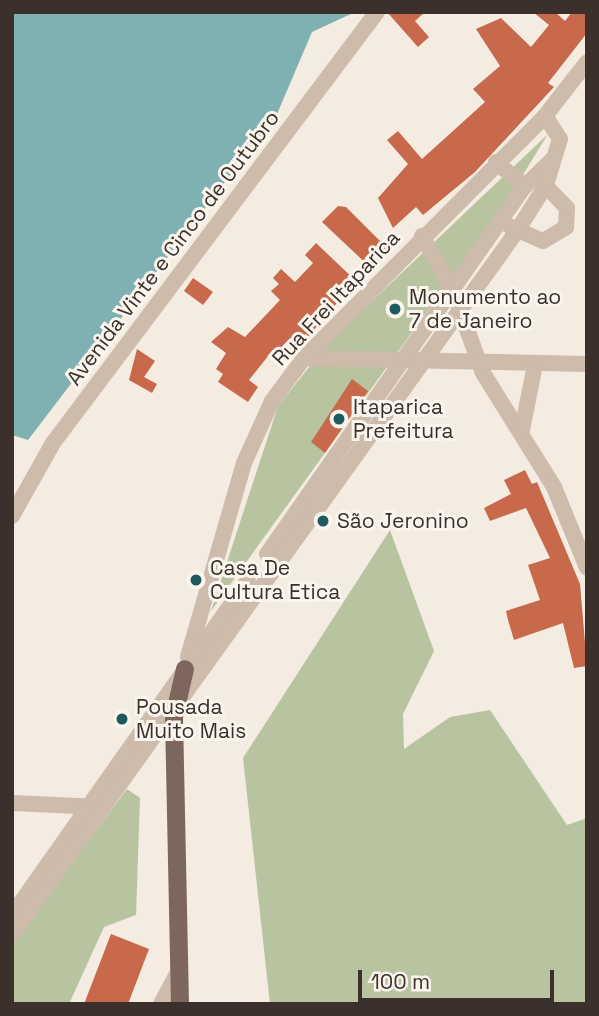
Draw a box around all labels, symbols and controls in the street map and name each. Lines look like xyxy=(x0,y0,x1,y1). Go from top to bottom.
street label: Avenida Vinte e Cinco de Outubro xyxy=(61,105,285,391)
street label: Rua Frei Itaparica xyxy=(267,225,405,371)
place label: Monumento ao 7 de Janeiro xyxy=(409,284,561,334)
marker: Monumento ao 7 de Janeiro xyxy=(387,301,403,317)
place label: Itaparica Prefeitura xyxy=(353,394,454,444)
marker: Itaparica Prefeitura xyxy=(331,411,347,427)
place label: São Jeronino xyxy=(337,508,469,534)
marker: São Jeronino xyxy=(315,513,331,529)
place label: Casa De Cultura Etica xyxy=(210,555,340,605)
marker: Casa De Cultura Etica xyxy=(188,572,204,588)
place label: Pousada Muito Mais xyxy=(136,694,246,744)
marker: Pousada Muito Mais xyxy=(114,711,130,727)
scale bar xyxy=(361,956,557,1000)
text: 100 m xyxy=(371,968,430,995)

